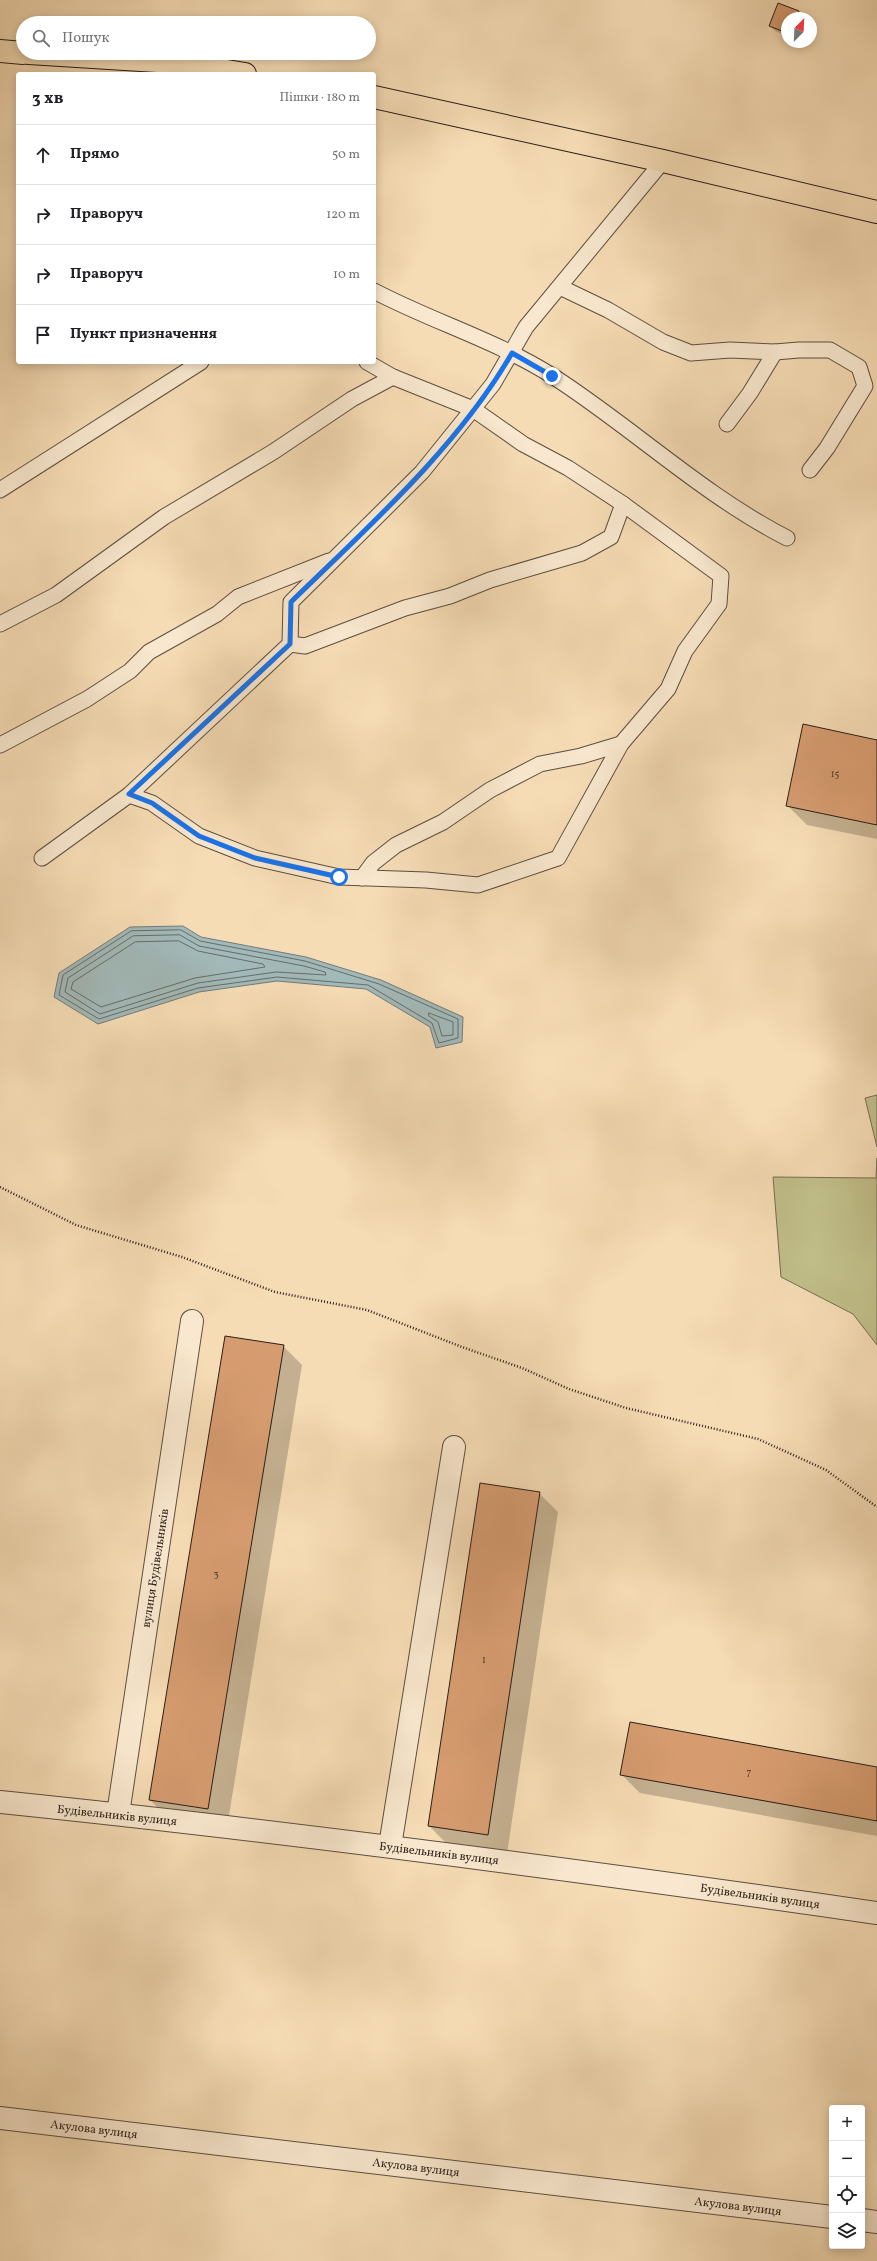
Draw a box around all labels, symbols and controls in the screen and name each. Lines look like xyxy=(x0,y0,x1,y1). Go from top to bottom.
north arrow xyxy=(781,12,817,48)
search box xyxy=(16,16,376,60)
icon: search xyxy=(30,27,52,49)
text: Пошук xyxy=(62,28,110,49)
text: 3 хв xyxy=(32,87,63,110)
text: Пішки · 180 m xyxy=(279,89,360,107)
icon: ahead xyxy=(32,144,54,166)
text: Прямо xyxy=(70,144,119,165)
text: 50 m xyxy=(332,146,360,164)
icon: right xyxy=(32,204,54,226)
text: Праворуч xyxy=(70,204,143,225)
text: 120 m xyxy=(326,206,360,224)
icon: right xyxy=(32,264,54,286)
text: Праворуч xyxy=(70,264,143,285)
text: 10 m xyxy=(333,266,360,284)
icon: arrive xyxy=(32,324,54,346)
text: Пункт призначення xyxy=(70,324,217,345)
route end xyxy=(543,367,561,385)
house number: 15 xyxy=(831,767,840,781)
route start xyxy=(330,868,348,886)
street label: вулиця Будівельників xyxy=(139,1507,173,1629)
house number: 3 xyxy=(213,1567,219,1581)
house number: 1 xyxy=(482,1653,486,1667)
house number: 7 xyxy=(747,1765,752,1779)
street label: Будівельників вулиця xyxy=(56,1802,178,1830)
street label: Будівельників вулиця xyxy=(378,1839,500,1869)
street label: Будівельників вулиця xyxy=(699,1881,821,1913)
map controls xyxy=(829,2105,865,2249)
button: + xyxy=(829,2105,865,2141)
street label: Акулова вулиця xyxy=(49,2117,138,2143)
button: − xyxy=(829,2141,865,2177)
street label: Акулова вулиця xyxy=(371,2155,460,2181)
button: locate xyxy=(829,2177,865,2213)
street label: Акулова вулиця xyxy=(693,2194,782,2220)
button: layers xyxy=(829,2213,865,2249)

